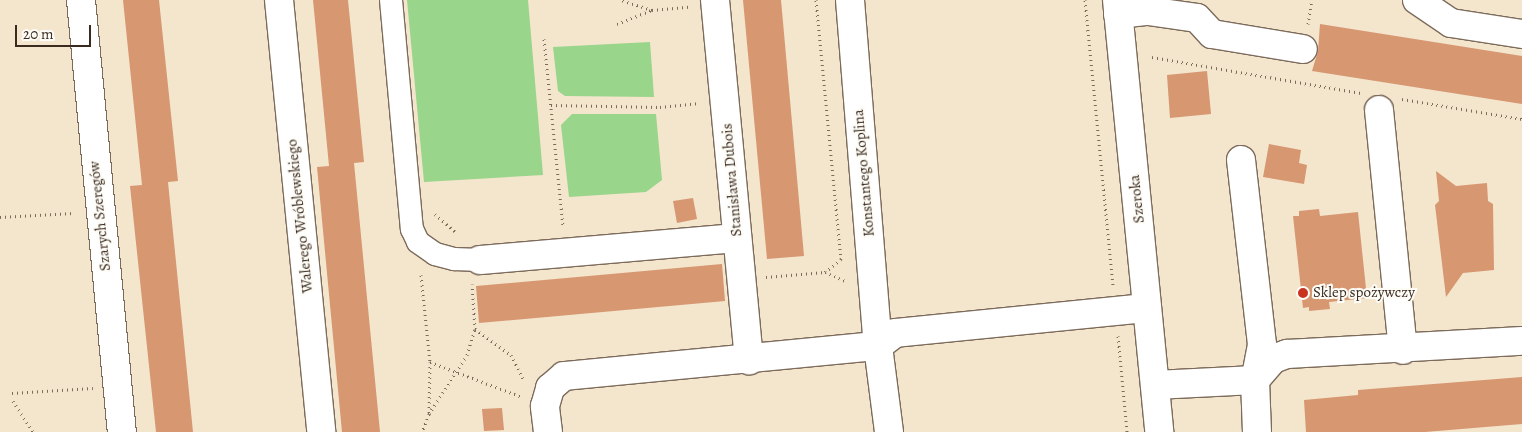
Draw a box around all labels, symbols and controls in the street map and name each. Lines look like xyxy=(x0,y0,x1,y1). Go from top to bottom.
scale bar xyxy=(18,15,94,47)
text: 20 m xyxy=(23,24,54,44)
street label: Konstantego Koplina xyxy=(849,109,879,237)
street label: Stanisława Dubois xyxy=(718,123,746,237)
street label: Walerego Wróblewskiego xyxy=(283,138,317,294)
street label: Szarych Szeregów xyxy=(85,160,115,272)
street label: Szeroka xyxy=(1125,174,1149,224)
place label: Sklep spożywczy xyxy=(1313,284,1415,302)
marker: Sklep spożywczy xyxy=(1297,287,1309,299)

